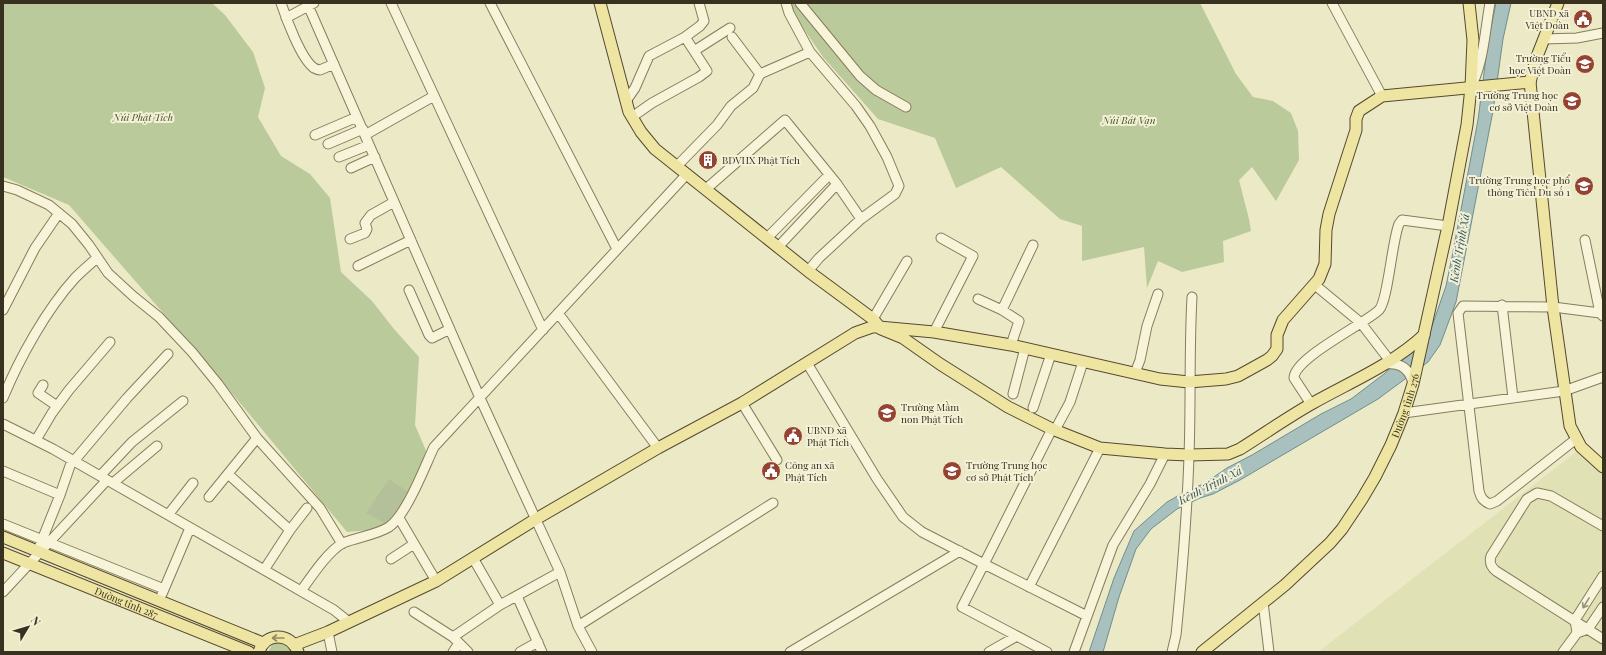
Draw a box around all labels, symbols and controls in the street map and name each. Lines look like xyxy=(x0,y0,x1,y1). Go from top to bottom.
place label: UBND xã Việt Đoàn xyxy=(1524,6,1569,32)
public building icon: UBND xã Việt Đoàn xyxy=(1572,8,1594,30)
place label: Trường Tiểu học Việt Đoàn xyxy=(1509,51,1571,77)
school or university icon: Trường Tiểu học Việt Đoàn xyxy=(1574,53,1596,75)
place label: Trường Trung học cơ sở Việt Đoàn xyxy=(1477,88,1558,114)
school or university icon: Trường Trung học cơ sở Việt Đoàn xyxy=(1561,90,1583,112)
park label: Núi Phật Tích xyxy=(112,110,173,124)
park label: Núi Bát Vạn xyxy=(1101,113,1156,127)
building icon: BDVHX Phật Tích xyxy=(697,149,719,171)
place label: BDVHX Phật Tích xyxy=(722,153,800,167)
place label: Trường Trung học phổ thông Tiên Du số 1 xyxy=(1469,173,1571,199)
school or university icon: Trường Trung học phổ thông Tiên Du số 1 xyxy=(1573,175,1595,197)
water label: Kênh Trịnh Xá xyxy=(1445,212,1472,284)
street label: Đường tỉnh 276 xyxy=(1388,372,1422,440)
place label: Trường Mầm non Phật Tích xyxy=(901,400,963,426)
school or university icon: Trường Mầm non Phật Tích xyxy=(876,402,898,424)
place label: UBND xã Phật Tích xyxy=(807,423,849,449)
public building icon: UBND xã Phật Tích xyxy=(782,425,804,447)
place label: Công an xã Phật Tích xyxy=(785,458,835,484)
place label: Trường Trung học cơ sở Phật Tích xyxy=(966,458,1048,484)
public building icon: Công an xã Phật Tích xyxy=(760,460,782,482)
school or university icon: Trường Trung học cơ sở Phật Tích xyxy=(941,460,963,482)
water label: Kênh Trịnh Xá xyxy=(1175,462,1245,508)
street label: Đường tỉnh 287 xyxy=(93,584,160,622)
one-way arrow xyxy=(1581,597,1589,609)
north arrow xyxy=(8,607,48,647)
text: N xyxy=(28,613,45,628)
one-way arrow xyxy=(272,634,285,642)

